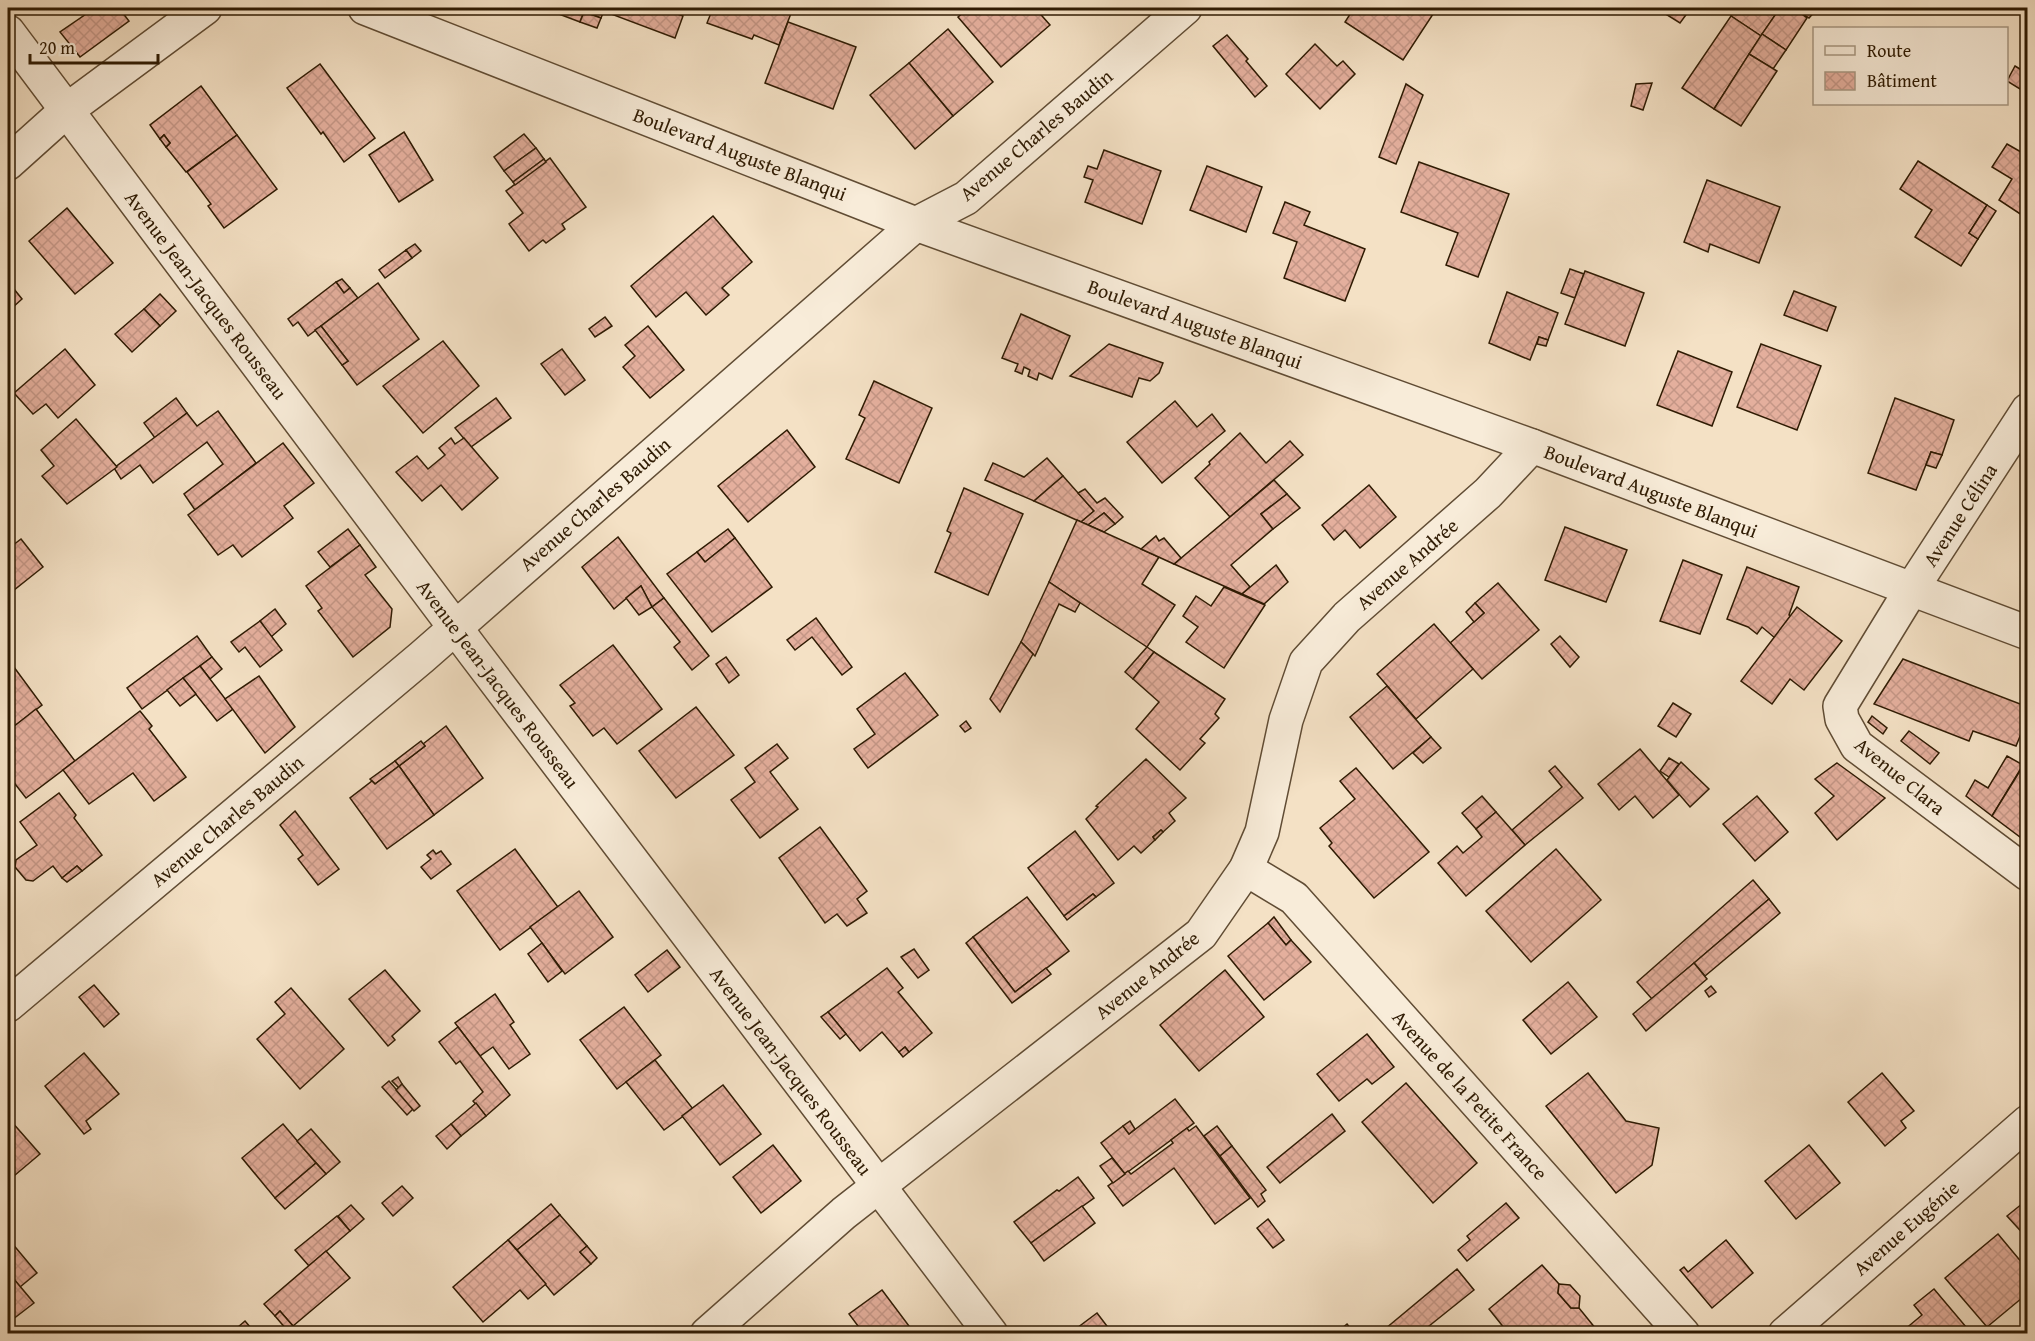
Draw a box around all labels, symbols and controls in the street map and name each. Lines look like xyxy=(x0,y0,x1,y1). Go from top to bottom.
scale bar xyxy=(30,27,158,65)
legend xyxy=(1813,27,2008,105)
text: 20 m xyxy=(39,34,75,61)
text: Route xyxy=(1867,37,1911,64)
street label: Avenue Charles Baudin xyxy=(953,62,1119,207)
text: Bâtiment xyxy=(1867,67,1937,94)
street label: Boulevard Auguste Blanqui xyxy=(629,99,852,208)
street label: Avenue Jean-Jacques Rousseau xyxy=(118,184,295,405)
street label: Boulevard Auguste Blanqui xyxy=(1084,271,1307,376)
street label: Avenue Charles Baudin xyxy=(513,430,677,578)
street label: Boulevard Auguste Blanqui xyxy=(1540,436,1763,545)
street label: Avenue Célina xyxy=(1915,457,2004,572)
street label: Avenue Andrée xyxy=(1349,511,1464,616)
street label: Avenue Jean-Jacques Rousseau xyxy=(410,573,587,794)
street label: Avenue Clara xyxy=(1849,730,1952,822)
street label: Avenue Charles Baudin xyxy=(144,748,310,893)
street label: Avenue Andrée xyxy=(1088,923,1205,1026)
street label: Avenue Jean-Jacques Rousseau xyxy=(703,960,880,1181)
street label: Avenue de la Petite France xyxy=(1386,1003,1555,1186)
street label: Avenue Eugénie xyxy=(1846,1173,1965,1282)

